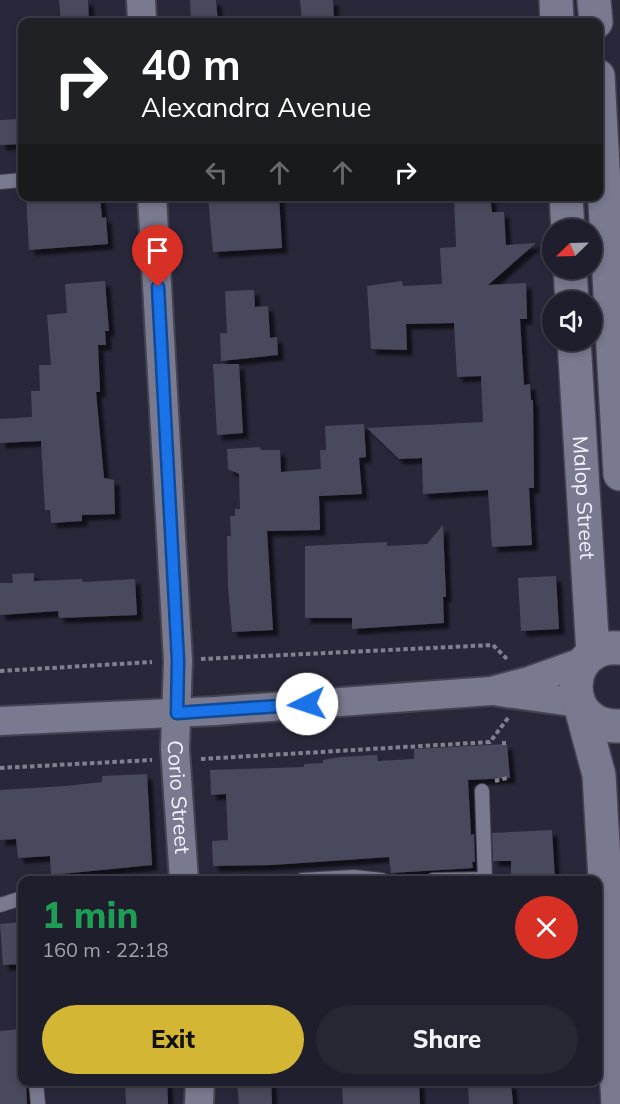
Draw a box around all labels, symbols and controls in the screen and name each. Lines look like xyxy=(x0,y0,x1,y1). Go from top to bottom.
text: 40 m xyxy=(141,38,241,91)
icon: right xyxy=(42,42,120,120)
text: Alexandra Avenue xyxy=(141,90,371,124)
icon: left xyxy=(200,156,233,189)
icon: ahead xyxy=(263,156,296,189)
icon: ahead xyxy=(326,156,359,189)
icon: right xyxy=(389,156,422,189)
north arrow xyxy=(542,219,602,279)
map controls xyxy=(542,219,602,351)
pin xyxy=(132,225,183,287)
icon: arrive xyxy=(141,234,174,267)
button: sound xyxy=(542,291,602,351)
street label: Malop Street xyxy=(568,435,601,560)
position arrow xyxy=(275,672,339,736)
street label: Corio Street xyxy=(163,740,196,855)
text: 1 min xyxy=(42,892,138,937)
button: close xyxy=(515,896,578,959)
text: 160 m · 22:18 xyxy=(42,937,168,962)
button: Exit xyxy=(42,1005,304,1074)
button: Share xyxy=(316,1005,578,1074)

